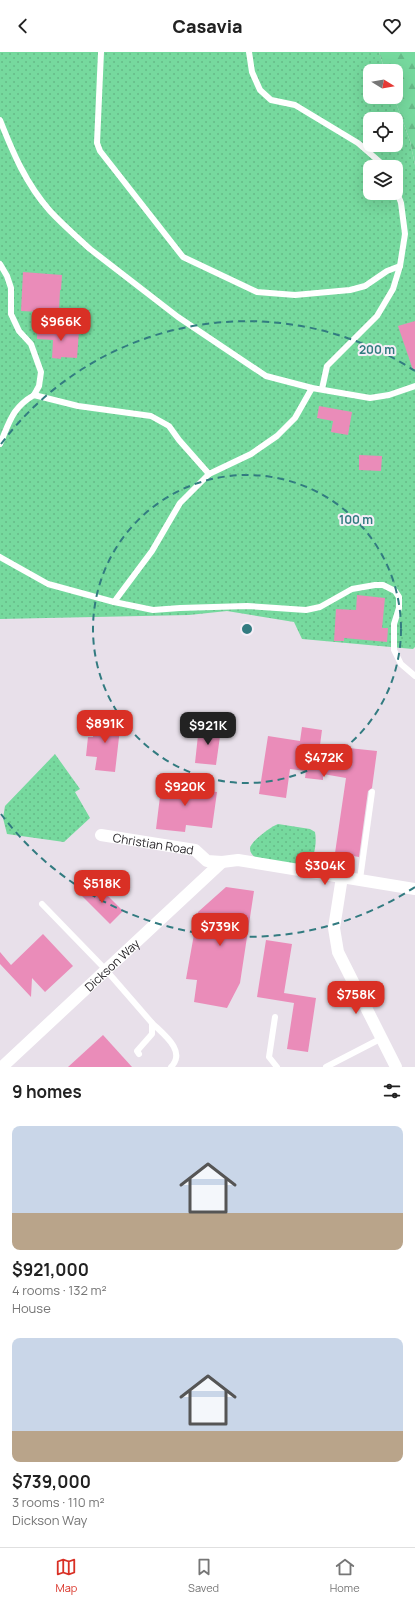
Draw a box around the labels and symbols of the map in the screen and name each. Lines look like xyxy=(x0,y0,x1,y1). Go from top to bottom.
north arrow xyxy=(363,64,403,104)
pin: $966K xyxy=(33,308,89,342)
text: 200 m xyxy=(359,341,395,358)
text: 100 m xyxy=(339,511,373,528)
centre of rings xyxy=(240,622,254,636)
pin: $891K xyxy=(77,710,133,744)
pin: $921K xyxy=(180,712,236,746)
pin: $472K xyxy=(296,744,352,778)
pin: $920K xyxy=(157,773,213,807)
street label: Christian Road xyxy=(112,829,195,858)
pin: $304K xyxy=(297,852,353,886)
pin: $518K xyxy=(74,870,130,904)
pin: $739K xyxy=(192,913,248,947)
street label: Dickson Way xyxy=(80,934,144,995)
pin: $758K xyxy=(328,981,384,1015)

